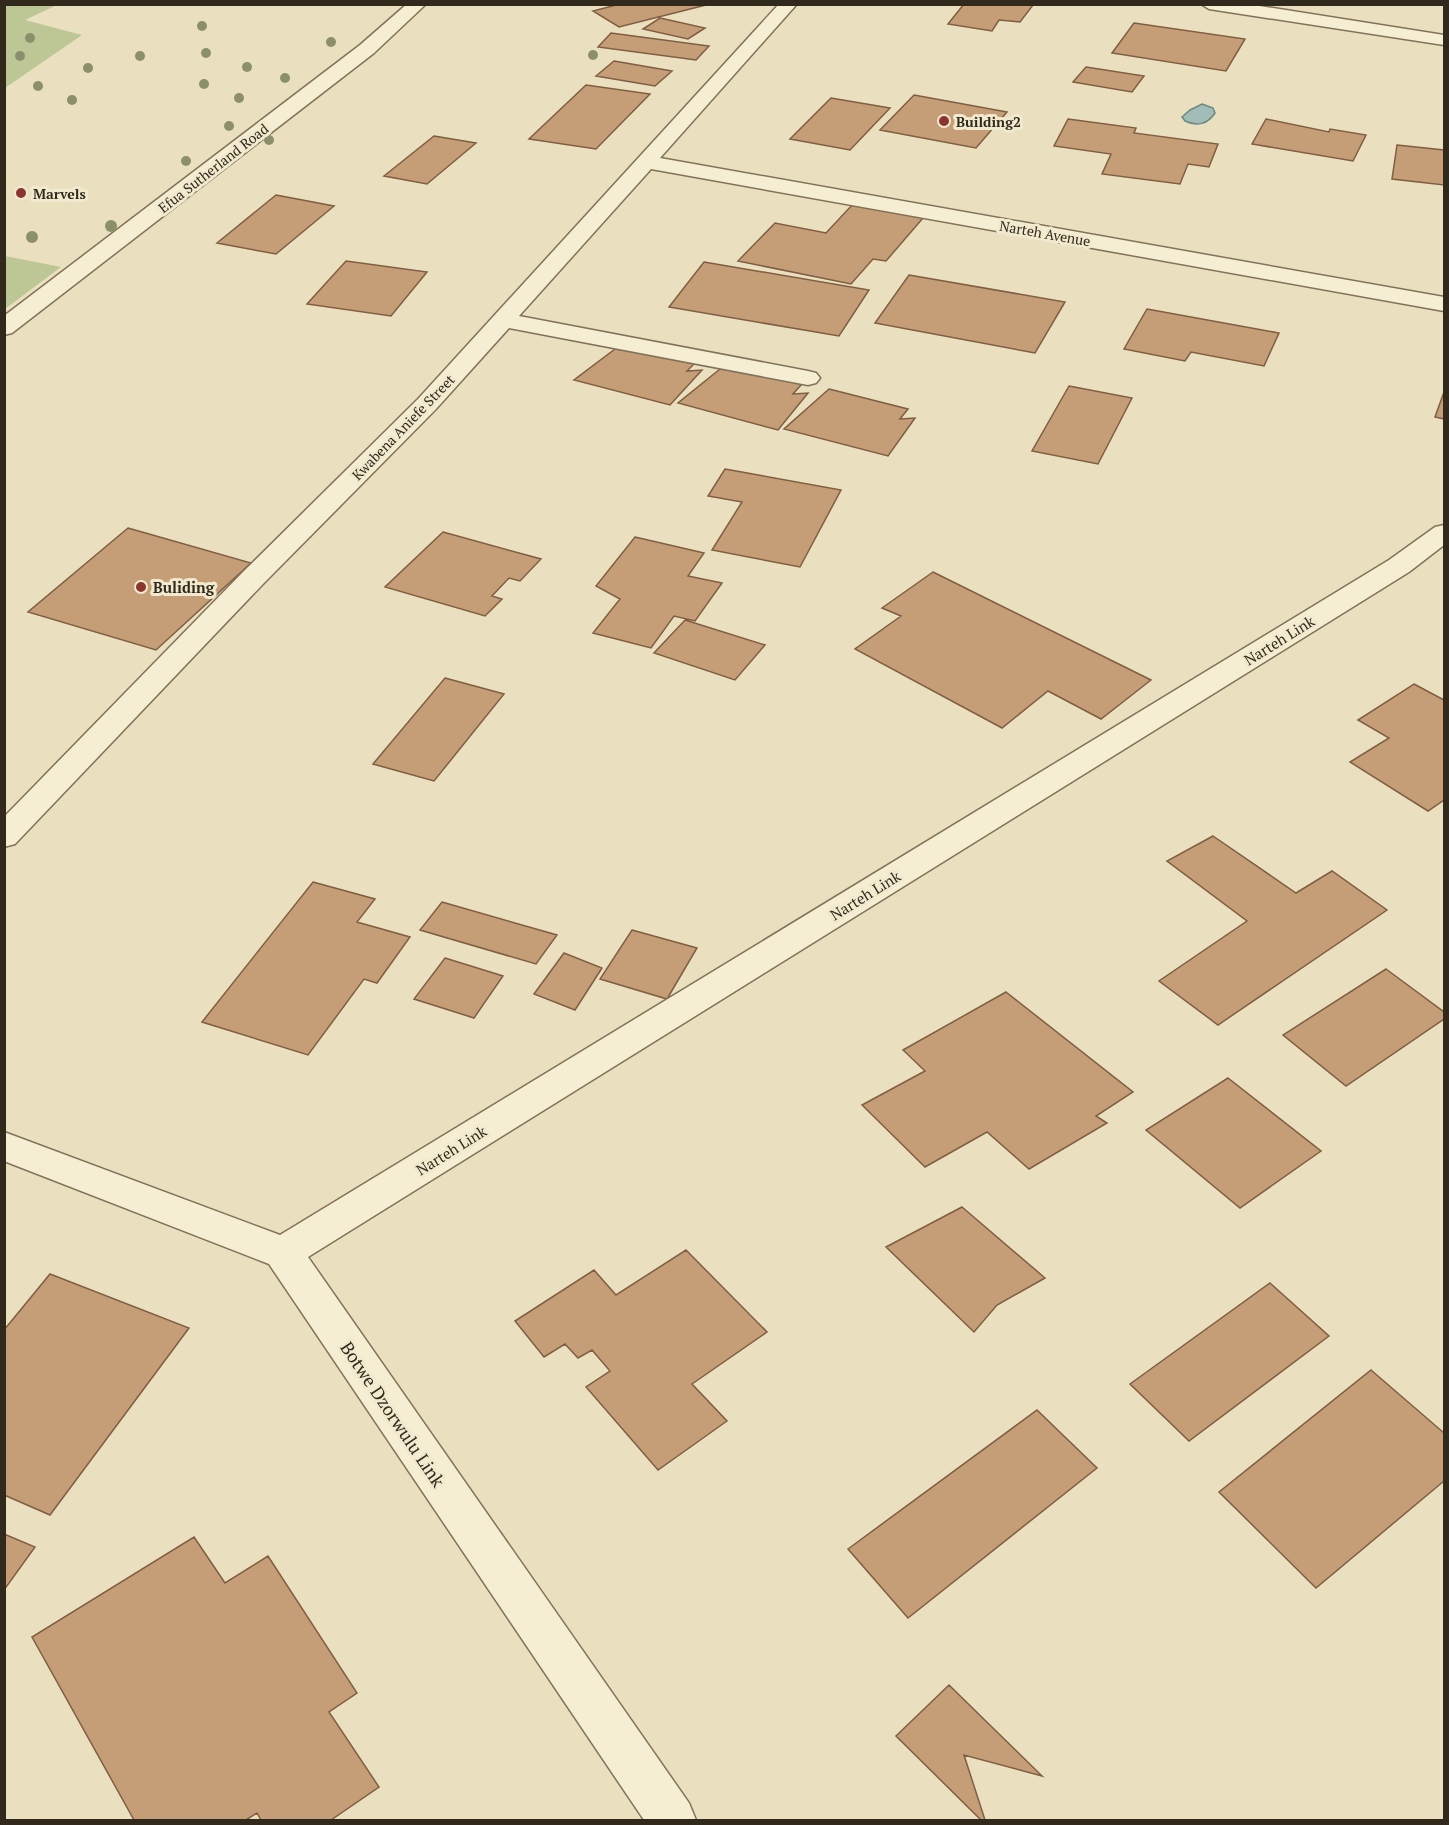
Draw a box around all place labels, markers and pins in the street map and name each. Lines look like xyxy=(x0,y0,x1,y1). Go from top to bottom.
place label: Building2 xyxy=(956,112,1021,131)
marker: Building2 xyxy=(937,114,951,128)
place label: Marvels xyxy=(33,184,86,203)
marker: Marvels xyxy=(14,186,28,200)
place label: Buliding xyxy=(153,577,215,597)
marker: Buliding xyxy=(134,580,148,594)

